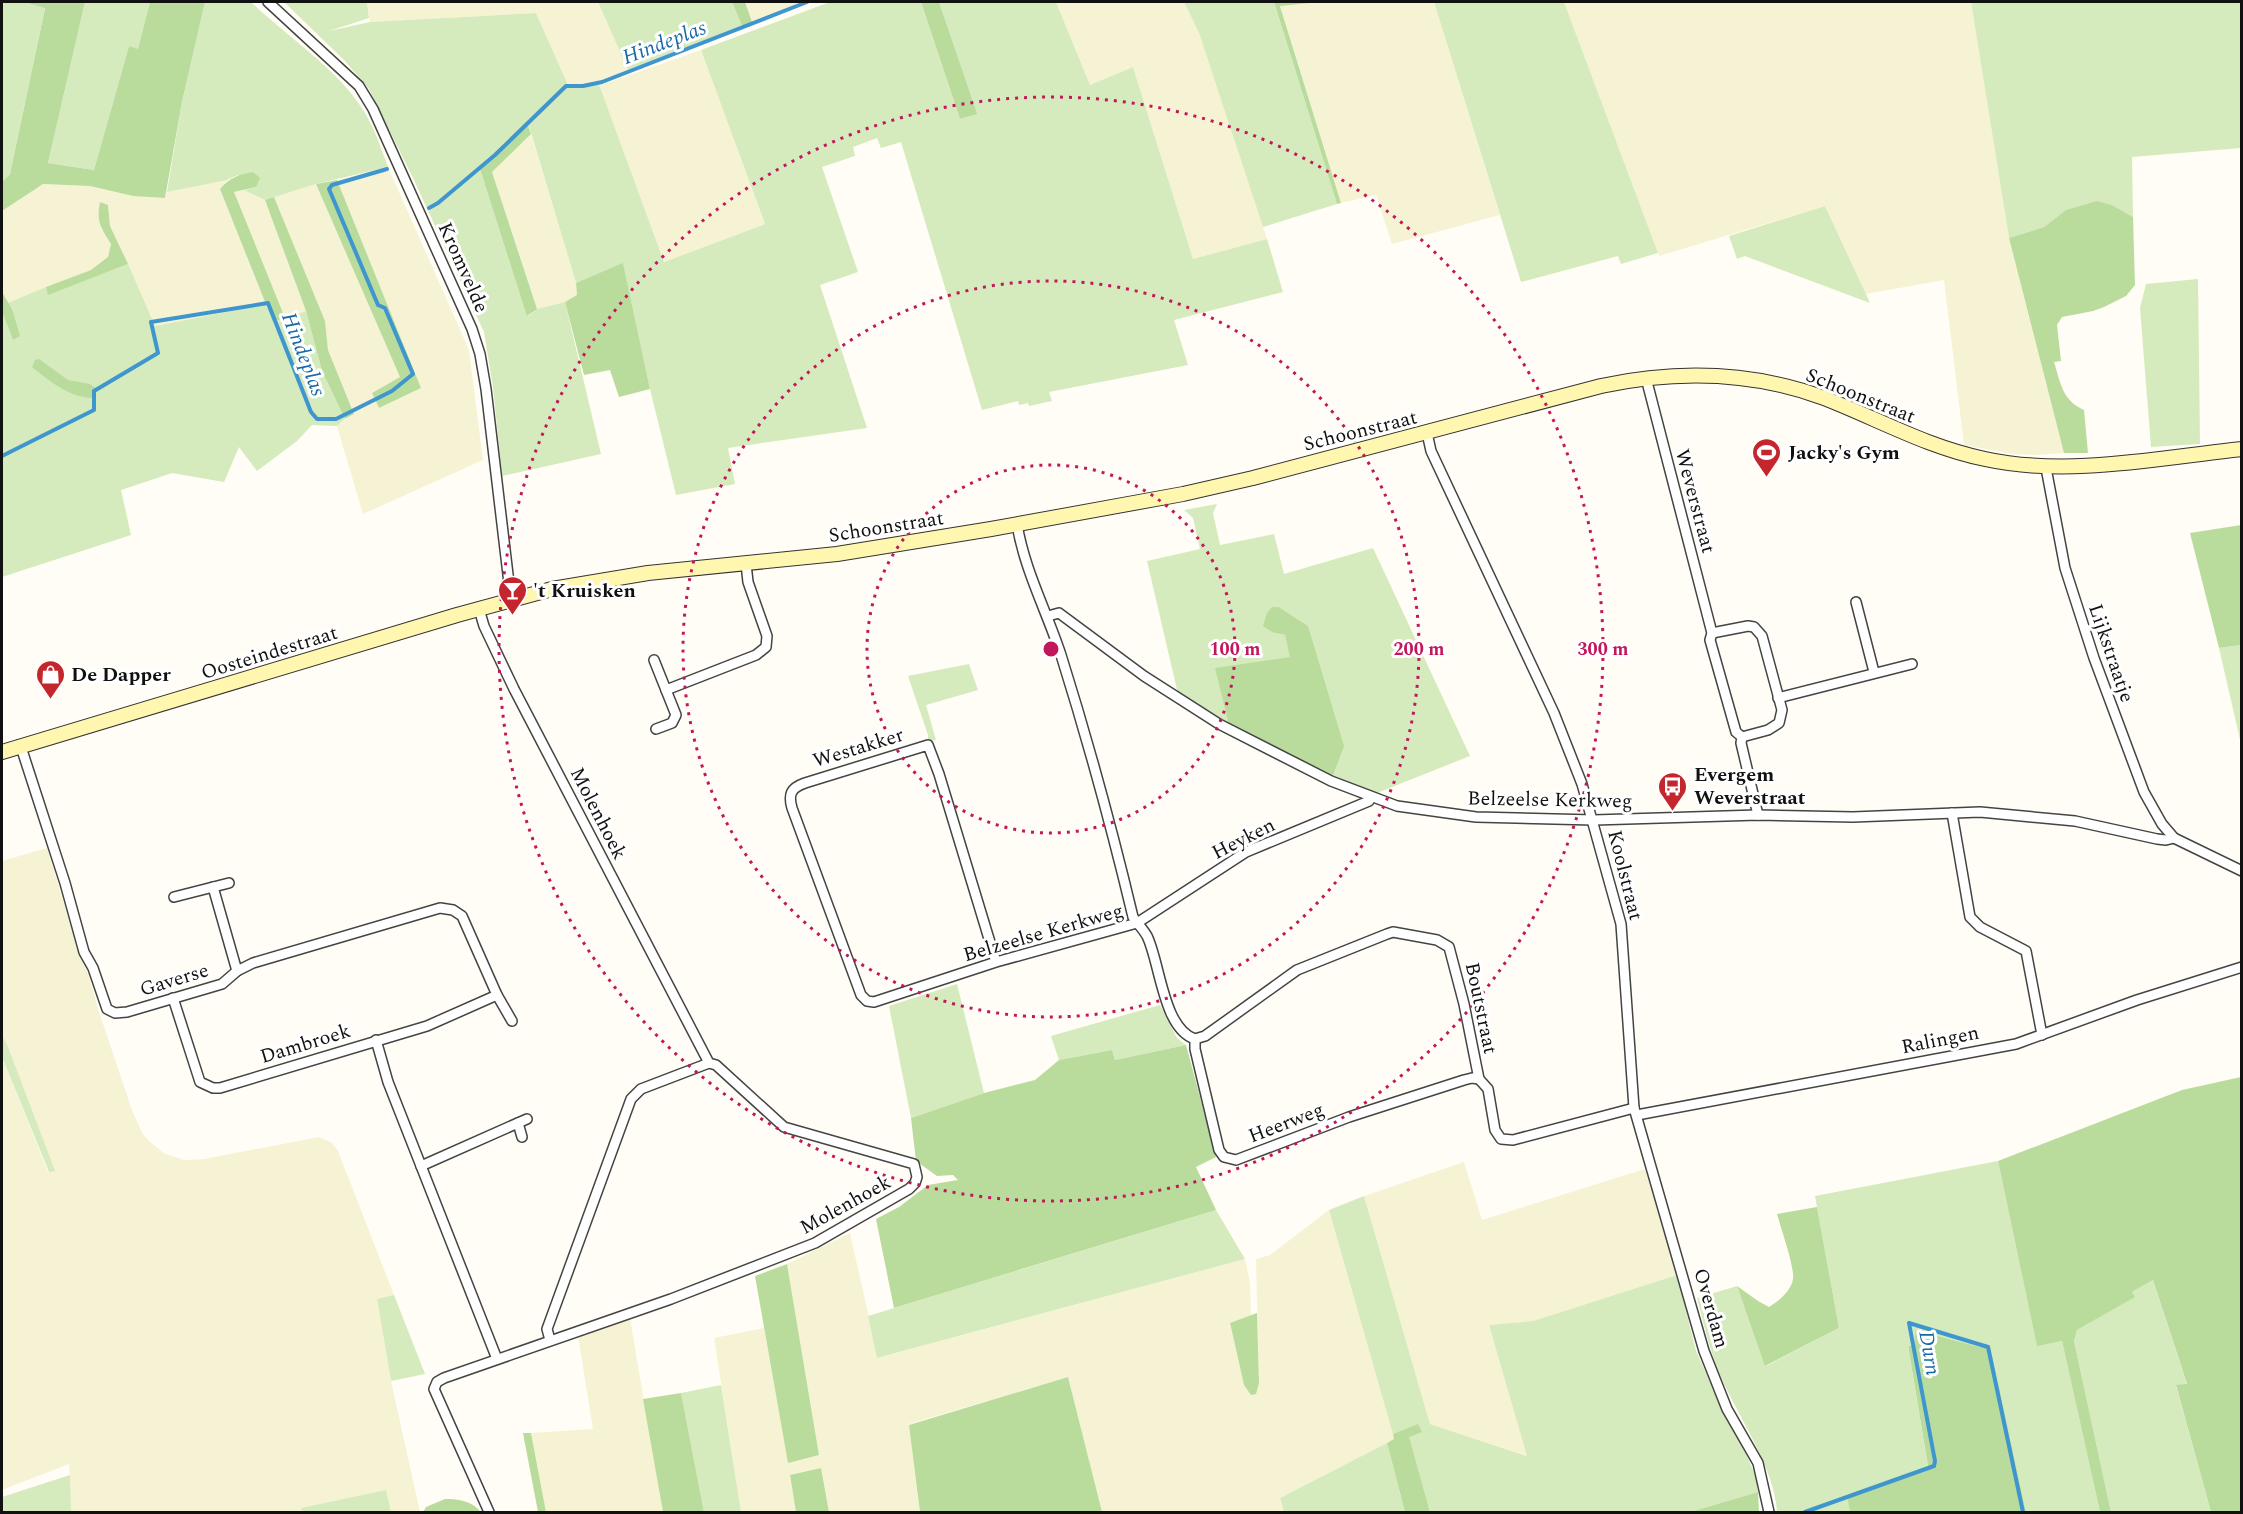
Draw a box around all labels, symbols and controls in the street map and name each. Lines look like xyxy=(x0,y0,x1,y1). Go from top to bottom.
water label: Hindeplas xyxy=(618,12,711,74)
street label: Kromvelde xyxy=(430,217,496,317)
water label: Hindeplas xyxy=(272,308,334,401)
street label: Schoonstraat xyxy=(1801,360,1920,432)
street label: Schoonstraat xyxy=(1300,402,1420,460)
sports icon: Jacky's Gym xyxy=(1751,436,1783,478)
place label: Jacky's Gym xyxy=(1788,438,1900,468)
street label: Weverstraat xyxy=(1667,446,1723,557)
street label: Schoonstraat xyxy=(826,503,946,551)
bar icon: 't Kruisken xyxy=(496,574,528,616)
place label: 't Kruisken xyxy=(533,576,636,606)
street label: Lijkstraatje xyxy=(2080,600,2142,707)
street label: Oosteindestraat xyxy=(197,618,341,688)
text: 100 m xyxy=(1209,636,1261,663)
text: 200 m xyxy=(1393,636,1445,663)
text: 300 m xyxy=(1577,636,1629,663)
centre of rings xyxy=(1041,639,1061,659)
shop icon: De Dapper xyxy=(34,658,66,700)
place label: De Dapper xyxy=(71,660,171,690)
street label: Westakker xyxy=(809,720,907,776)
place label: Evergem Weverstraat xyxy=(1694,760,1806,813)
street label: Molenhoek xyxy=(562,762,634,865)
bus stop icon: Evergem Weverstraat xyxy=(1657,770,1689,812)
street label: Belzeelse Kerkweg xyxy=(1467,784,1633,816)
street label: Heyken xyxy=(1207,810,1280,868)
street label: Koolstraat xyxy=(1599,827,1651,924)
street label: Belzeelse Kerkweg xyxy=(960,896,1127,970)
street label: Gaverse xyxy=(136,955,212,1005)
street label: Boutstraat xyxy=(1457,960,1505,1057)
street label: Dambroek xyxy=(256,1016,354,1072)
street label: Ralingen xyxy=(1899,1018,1982,1062)
street label: Heerweg xyxy=(1244,1095,1329,1151)
street label: Molenhoek xyxy=(794,1167,897,1242)
street label: Overdam xyxy=(1685,1265,1737,1352)
water label: Durn xyxy=(1909,1328,1949,1378)

